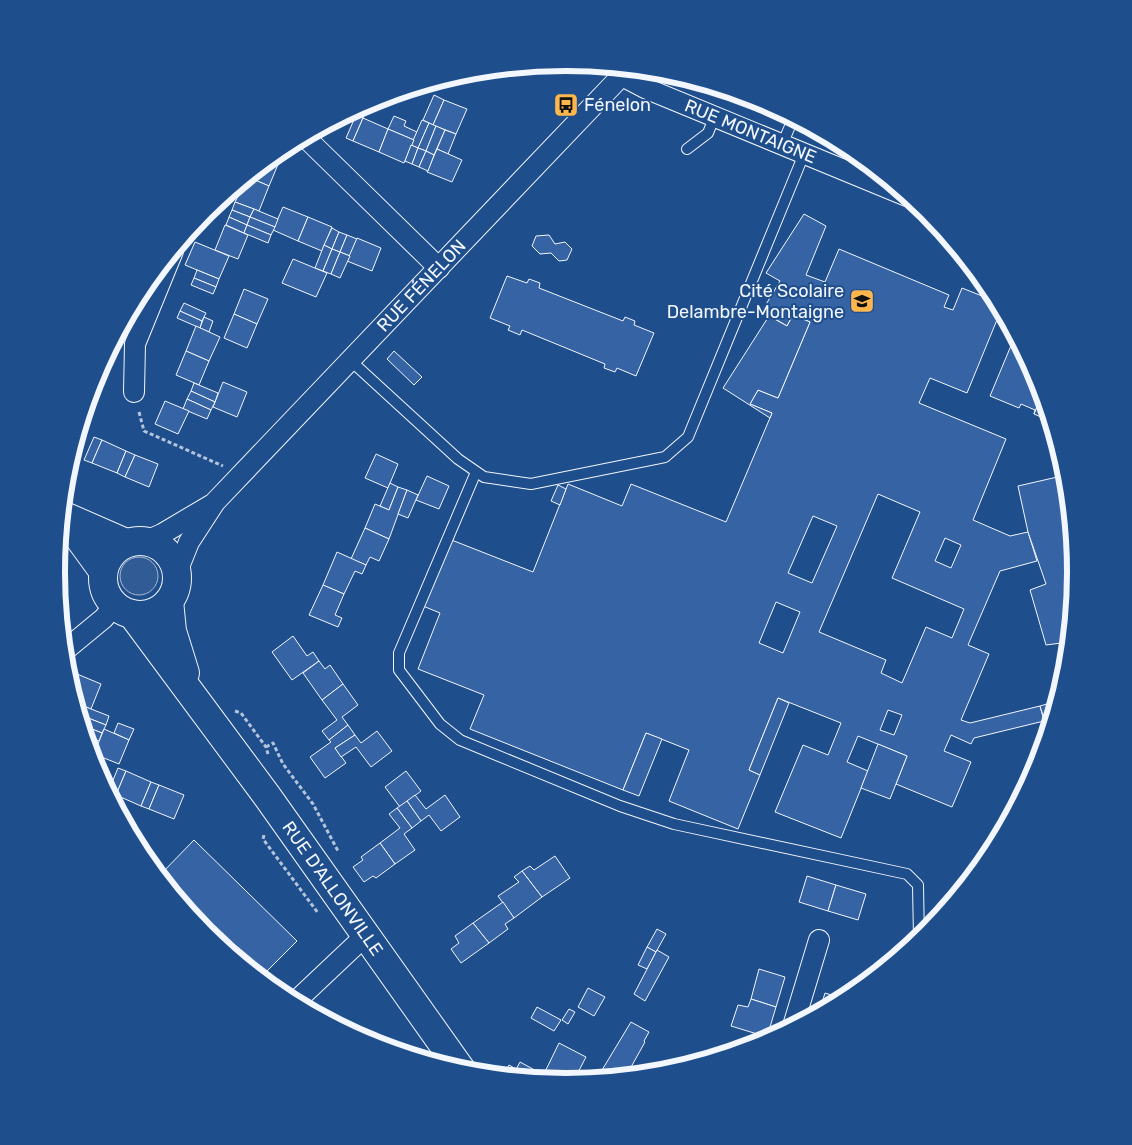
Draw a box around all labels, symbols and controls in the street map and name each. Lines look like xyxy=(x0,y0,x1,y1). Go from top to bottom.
bus stop icon: Fénelon xyxy=(553,92,579,118)
place label: Fénelon xyxy=(584,94,651,116)
street label: RUE MONTAIGNE xyxy=(681,95,820,168)
street label: RUE FÉNELON xyxy=(372,235,470,336)
place label: Cité Scolaire Delambre-Montaigne xyxy=(667,280,844,323)
school or university icon: Cité Scolaire Delambre-Montaigne xyxy=(849,288,875,314)
street label: RUE D'ALLONVILLE xyxy=(277,817,388,960)

